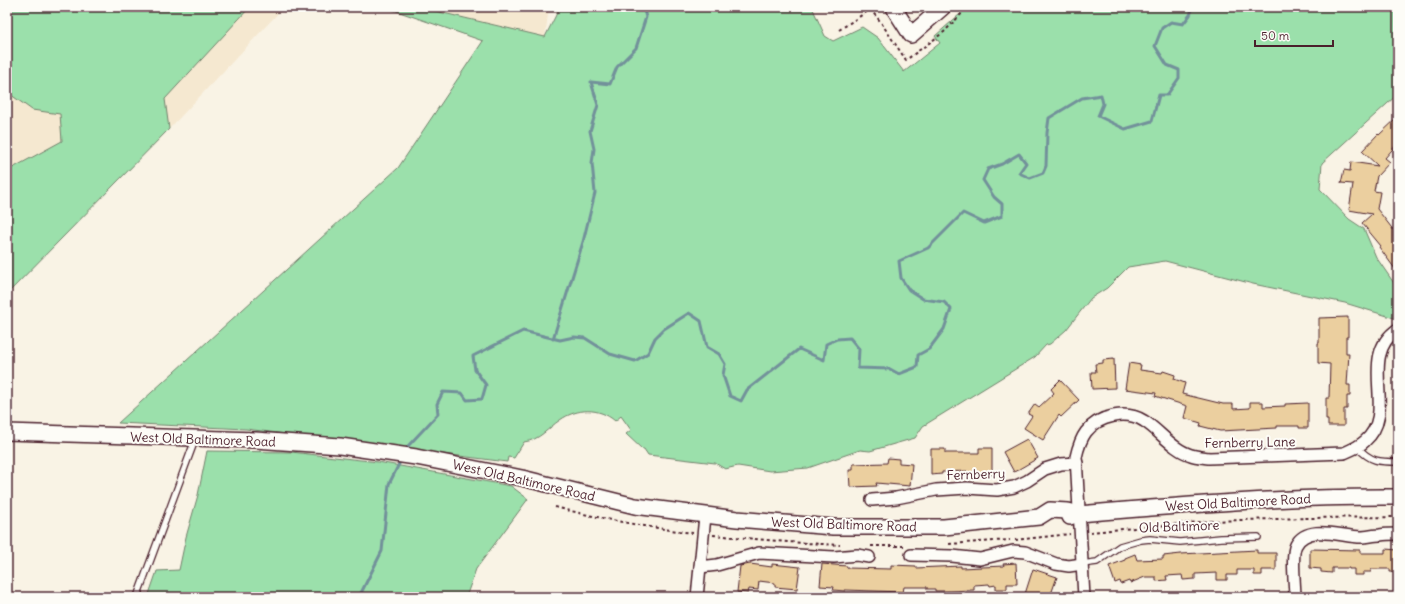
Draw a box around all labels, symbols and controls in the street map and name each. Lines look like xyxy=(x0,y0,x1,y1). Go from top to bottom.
scale bar xyxy=(1255,22,1333,48)
text: 50 m xyxy=(1261,28,1290,43)
street label: West Old Baltimore Road xyxy=(130,428,276,451)
street label: Fernberry Lane xyxy=(1205,433,1296,452)
street label: West Old Baltimore Road xyxy=(451,456,597,505)
street label: Fernberry xyxy=(946,465,1006,484)
street label: West Old Baltimore Road xyxy=(1165,490,1312,515)
street label: West Old Baltimore Road xyxy=(771,513,917,536)
street label: Old Baltimore xyxy=(1139,517,1220,536)

